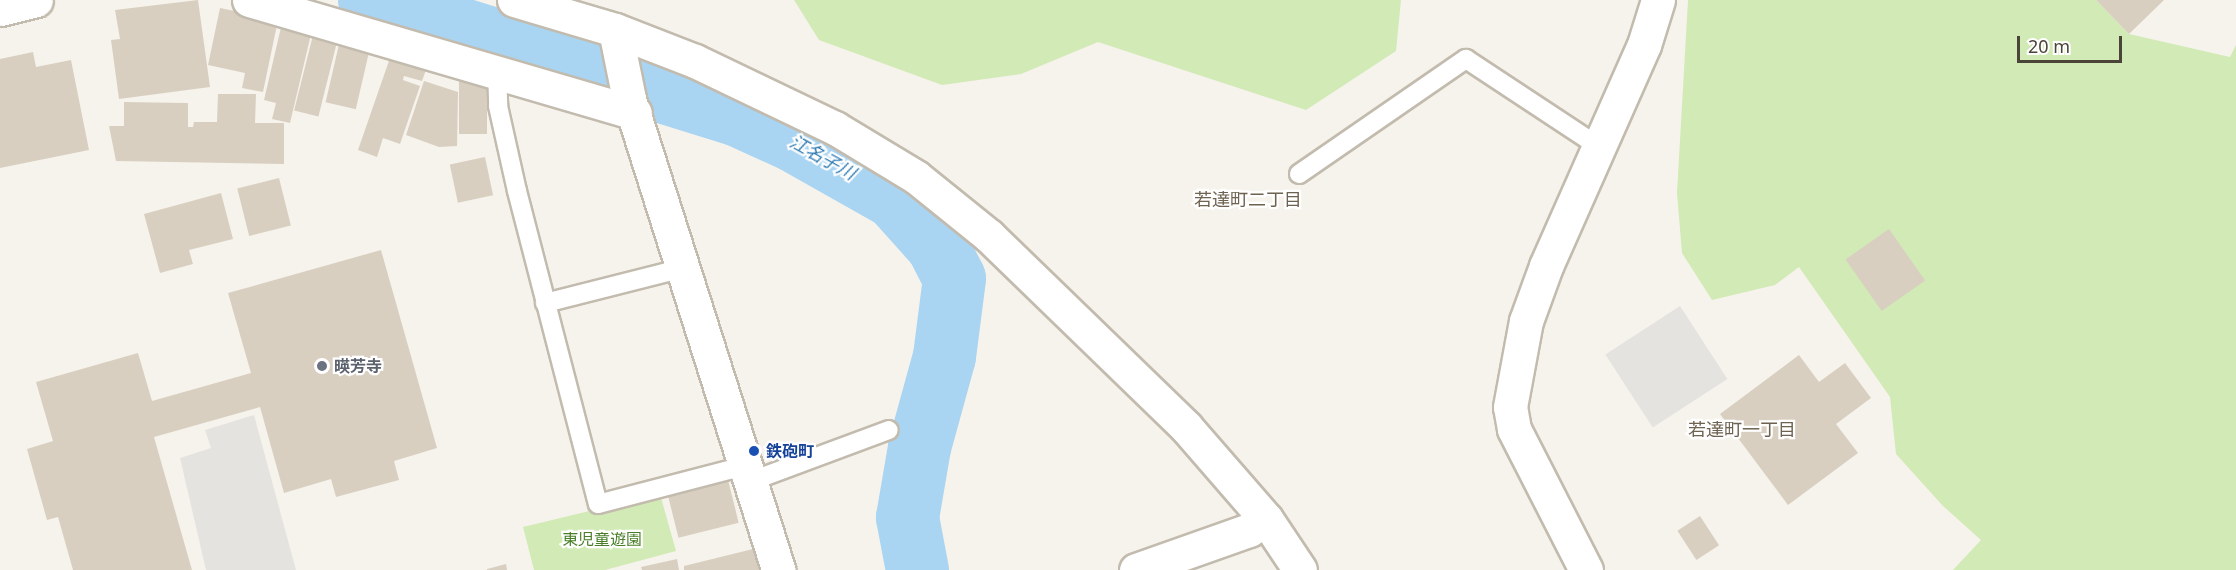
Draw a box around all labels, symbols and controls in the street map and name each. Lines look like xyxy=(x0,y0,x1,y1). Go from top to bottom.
scale bar xyxy=(2020,24,2125,62)
text: 20 m xyxy=(2028,34,2070,58)
water label: 江名子川 xyxy=(786,130,860,184)
district label: 若達町二丁目 xyxy=(1194,188,1302,210)
place label: 暎芳寺 xyxy=(334,356,382,376)
marker: 暎芳寺 xyxy=(315,359,329,373)
district label: 若達町一丁目 xyxy=(1688,418,1796,440)
place label: 鉄砲町 xyxy=(766,441,814,461)
marker: 鉄砲町 xyxy=(747,444,761,458)
park label: 東児童遊園 xyxy=(562,529,642,549)

